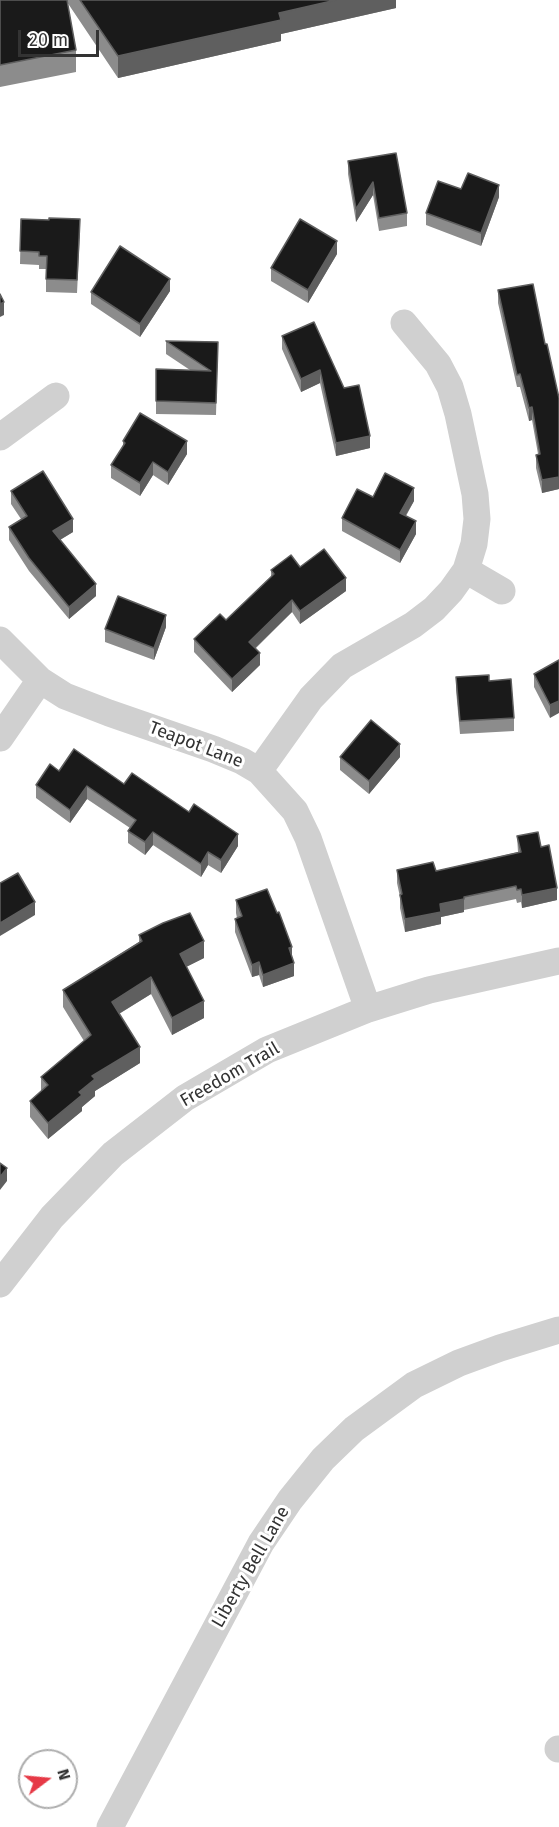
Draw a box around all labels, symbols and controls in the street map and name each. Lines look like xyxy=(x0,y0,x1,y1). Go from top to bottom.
scale bar xyxy=(21,18,102,56)
text: 20 m xyxy=(29,29,68,51)
street label: Teapot Lane xyxy=(146,717,246,773)
street label: Freedom Trail xyxy=(177,1038,283,1112)
street label: Liberty Bell Lane xyxy=(208,1502,294,1632)
north arrow xyxy=(18,1749,78,1809)
text: N xyxy=(53,1767,74,1782)

